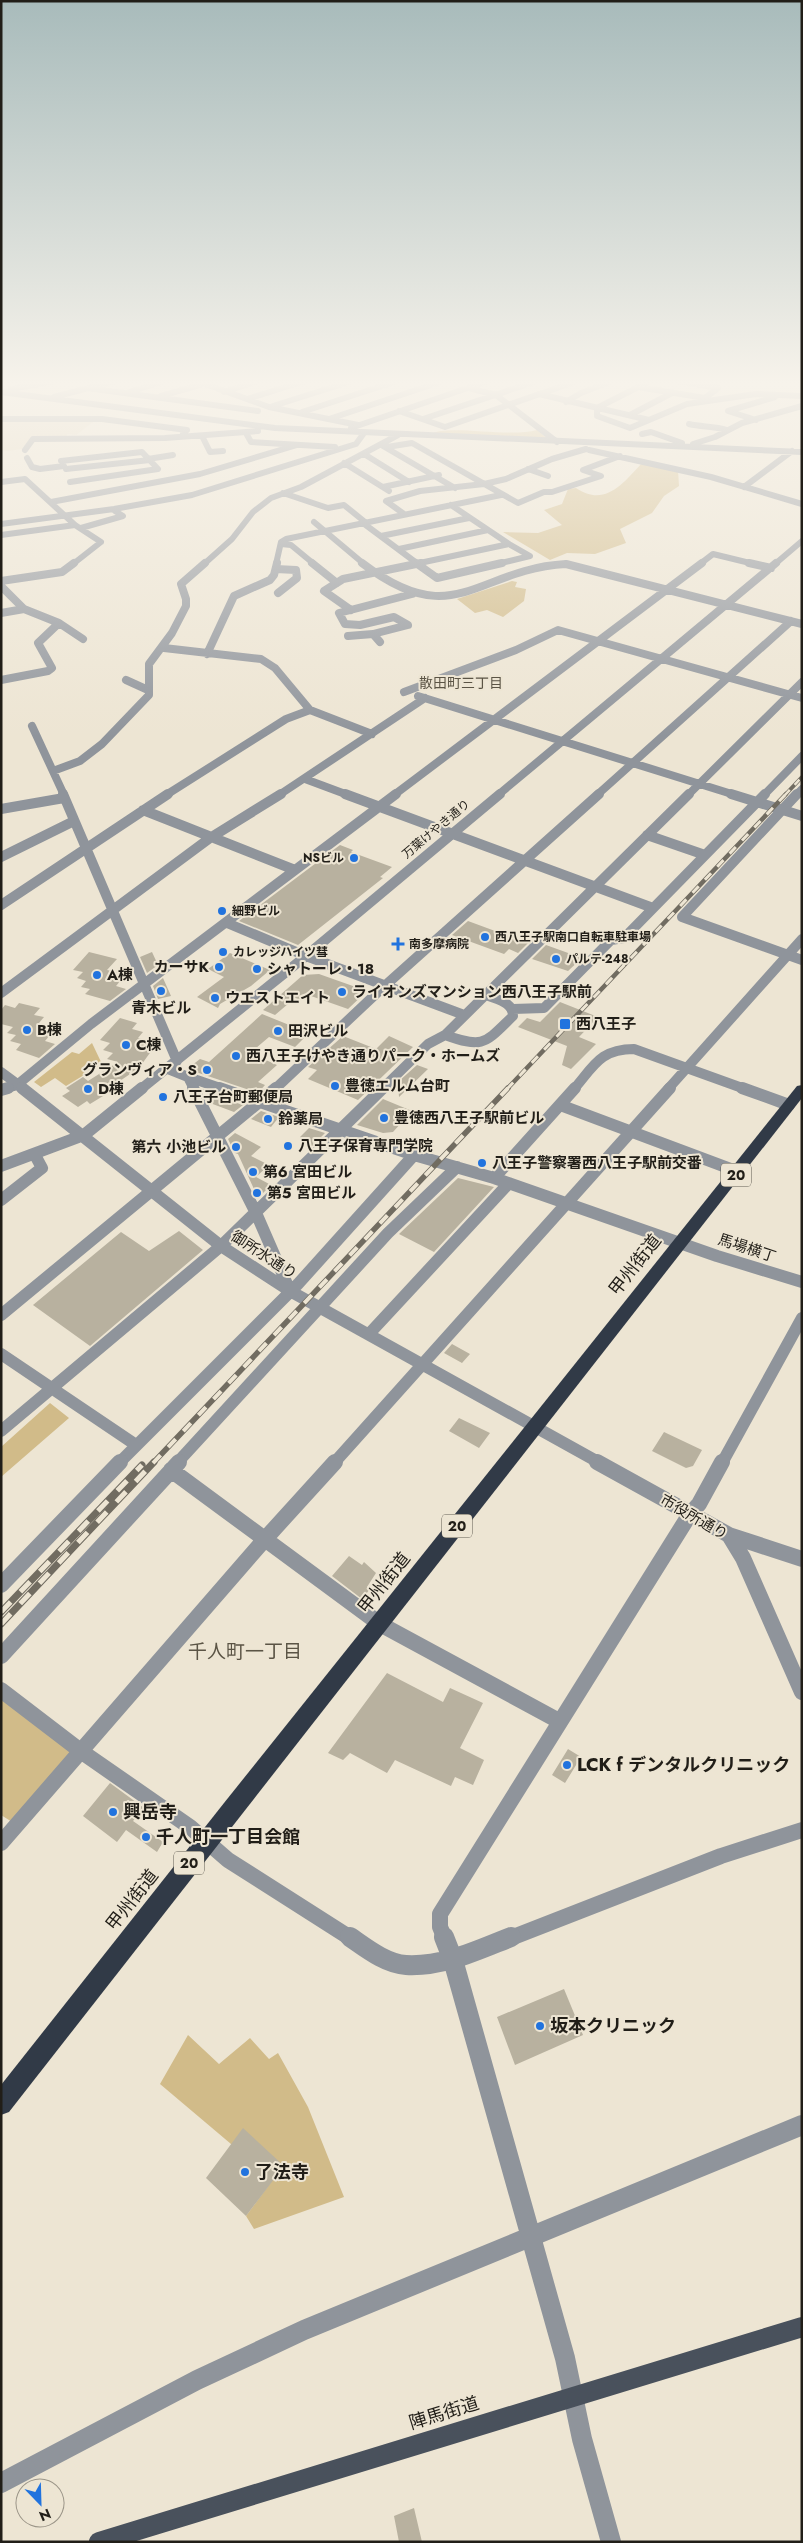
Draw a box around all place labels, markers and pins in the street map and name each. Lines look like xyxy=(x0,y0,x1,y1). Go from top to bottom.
place label: NSビル xyxy=(303,849,344,867)
marker: NSビル xyxy=(348,852,360,864)
place label: 細野ビル xyxy=(232,902,280,920)
marker: 細野ビル xyxy=(216,905,228,917)
place label: 西八王子駅南口自転車駐車場 xyxy=(495,928,651,946)
marker: 西八王子駅南口自転車駐車場 xyxy=(479,931,491,943)
place label: 南多摩病院 xyxy=(409,935,469,953)
marker: 南多摩病院 xyxy=(391,937,405,951)
place label: カレッジハイツ彗 xyxy=(233,943,328,961)
marker: カレッジハイツ彗 xyxy=(217,946,229,958)
place label: パルテ-248 xyxy=(566,950,628,968)
marker: パルテ-248 xyxy=(550,953,562,965)
place label: カーサK xyxy=(154,956,210,978)
place label: シャトーレ・18 xyxy=(267,958,374,980)
marker: カーサK xyxy=(213,961,225,973)
marker: シャトーレ・18 xyxy=(251,963,263,975)
place label: A棟 xyxy=(106,964,133,986)
marker: A棟 xyxy=(91,969,103,981)
place label: ライオンズマンション西八王子駅前 xyxy=(352,981,592,1003)
marker: 青木ビル xyxy=(155,985,167,997)
marker: ライオンズマンション西八王子駅前 xyxy=(336,986,348,998)
place label: ウエストエイト xyxy=(225,987,330,1009)
marker: ウエストエイト xyxy=(209,992,221,1004)
place label: 青木ビル xyxy=(131,997,191,1019)
place label: 西八王子 xyxy=(576,1013,636,1035)
marker: 西八王子 xyxy=(558,1017,572,1031)
place label: B棟 xyxy=(37,1019,62,1041)
place label: 田沢ビル xyxy=(288,1020,348,1042)
marker: B棟 xyxy=(21,1024,33,1036)
marker: 田沢ビル xyxy=(272,1025,284,1037)
place label: C棟 xyxy=(136,1034,162,1056)
marker: C棟 xyxy=(120,1039,132,1051)
place label: 西八王子けやき通りパーク・ホームズ xyxy=(246,1045,500,1067)
marker: 西八王子けやき通りパーク・ホームズ xyxy=(230,1050,242,1062)
place label: グランヴィア・S xyxy=(83,1059,197,1081)
marker: グランヴィア・S xyxy=(201,1064,213,1076)
place label: 豊徳エルム台町 xyxy=(345,1075,450,1097)
place label: D棟 xyxy=(98,1078,124,1100)
marker: 豊徳エルム台町 xyxy=(329,1080,341,1092)
marker: D棟 xyxy=(82,1083,94,1095)
place label: 八王子台町郵便局 xyxy=(173,1086,293,1108)
marker: 八王子台町郵便局 xyxy=(157,1091,169,1103)
place label: 豊徳西八王子駅前ビル xyxy=(394,1107,544,1129)
place label: 鈴薬局 xyxy=(278,1108,323,1130)
marker: 豊徳西八王子駅前ビル xyxy=(378,1112,390,1124)
marker: 鈴薬局 xyxy=(262,1113,274,1125)
place label: 八王子保育専門学院 xyxy=(298,1135,433,1157)
place label: 第六 小池ビル xyxy=(131,1136,226,1158)
marker: 八王子保育専門学院 xyxy=(282,1140,294,1152)
marker: 第六 小池ビル xyxy=(230,1141,242,1153)
place label: 八王子警察署西八王子駅前交番 xyxy=(492,1152,702,1174)
marker: 八王子警察署西八王子駅前交番 xyxy=(476,1157,488,1169)
place label: 第６ 宮田ビル xyxy=(263,1161,352,1183)
marker: 第６ 宮田ビル xyxy=(247,1166,259,1178)
place label: 第５ 宮田ビル xyxy=(267,1182,356,1204)
marker: 第５ 宮田ビル xyxy=(251,1187,263,1199)
place label: LCK f デンタルクリニック xyxy=(577,1752,790,1778)
marker: LCK f デンタルクリニック xyxy=(561,1759,573,1771)
place label: 興岳寺 xyxy=(123,1799,177,1825)
marker: 興岳寺 xyxy=(107,1806,119,1818)
place label: 千人町一丁目会館 xyxy=(156,1824,300,1850)
marker: 千人町一丁目会館 xyxy=(140,1831,152,1843)
place label: 坂本クリニック xyxy=(550,2013,676,2039)
marker: 坂本クリニック xyxy=(534,2020,546,2032)
place label: 了法寺 xyxy=(255,2159,309,2185)
marker: 了法寺 xyxy=(239,2166,251,2178)

